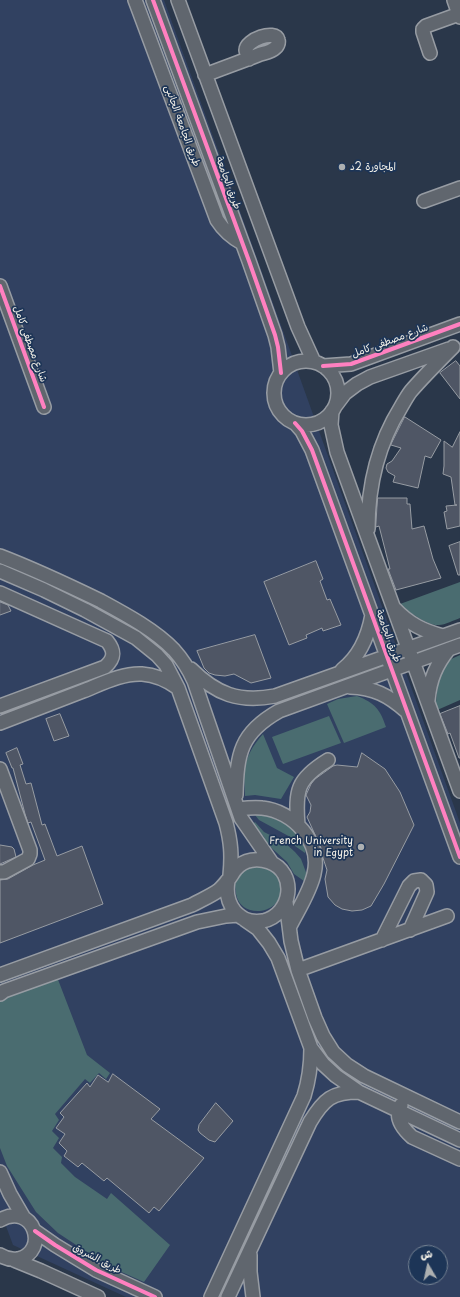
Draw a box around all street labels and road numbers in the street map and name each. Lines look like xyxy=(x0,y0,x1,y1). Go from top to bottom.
street label: طريق الجامعة الجانبى xyxy=(162,84,202,168)
street label: طريق الجامعة xyxy=(213,155,243,211)
street label: شارع مصطفى كامل xyxy=(11,304,49,384)
street label: شارع مصطفى كامل xyxy=(350,322,430,360)
street label: طريق الجامعة xyxy=(373,608,403,664)
street label: طريق الشروق xyxy=(71,1241,123,1277)

